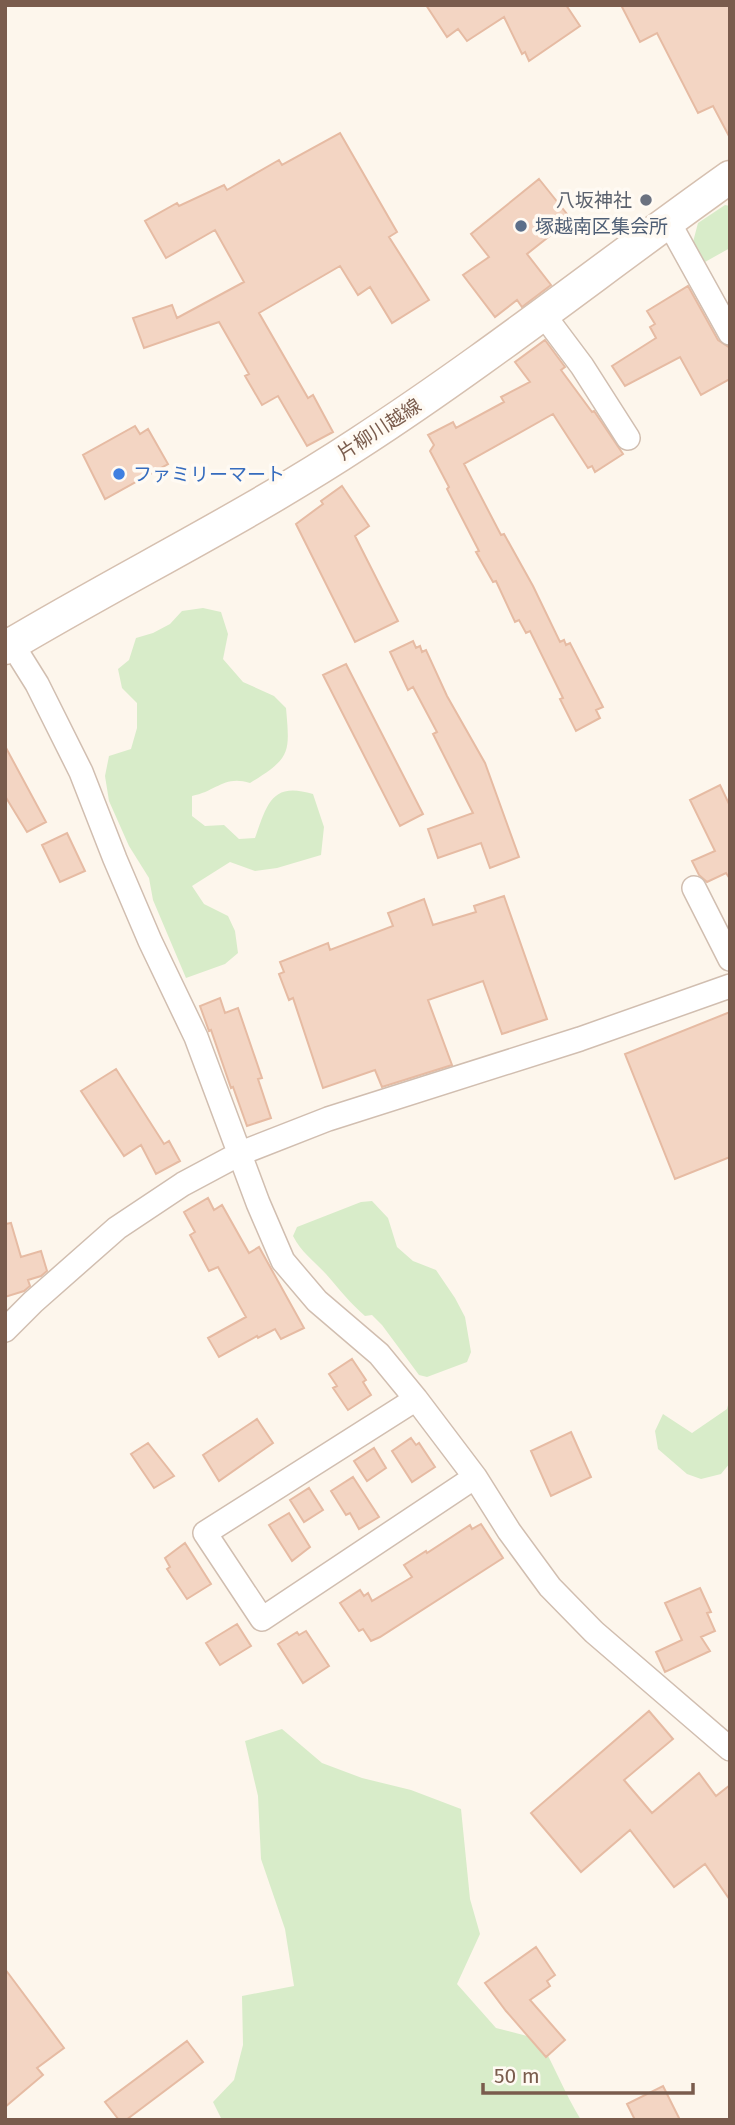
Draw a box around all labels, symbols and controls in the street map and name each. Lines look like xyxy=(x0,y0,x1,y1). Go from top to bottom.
place label: 八坂神社 xyxy=(556,189,632,212)
marker: 八坂神社 xyxy=(638,192,654,208)
place label: 塚越南区集会所 xyxy=(535,215,668,238)
marker: 塚越南区集会所 xyxy=(513,218,529,234)
street label: 片柳川越線 xyxy=(333,394,425,465)
place label: ファミリーマート xyxy=(133,463,285,486)
marker: ファミリーマート xyxy=(111,466,127,482)
scale bar xyxy=(483,2052,693,2096)
text: 50 m xyxy=(494,2063,540,2089)

